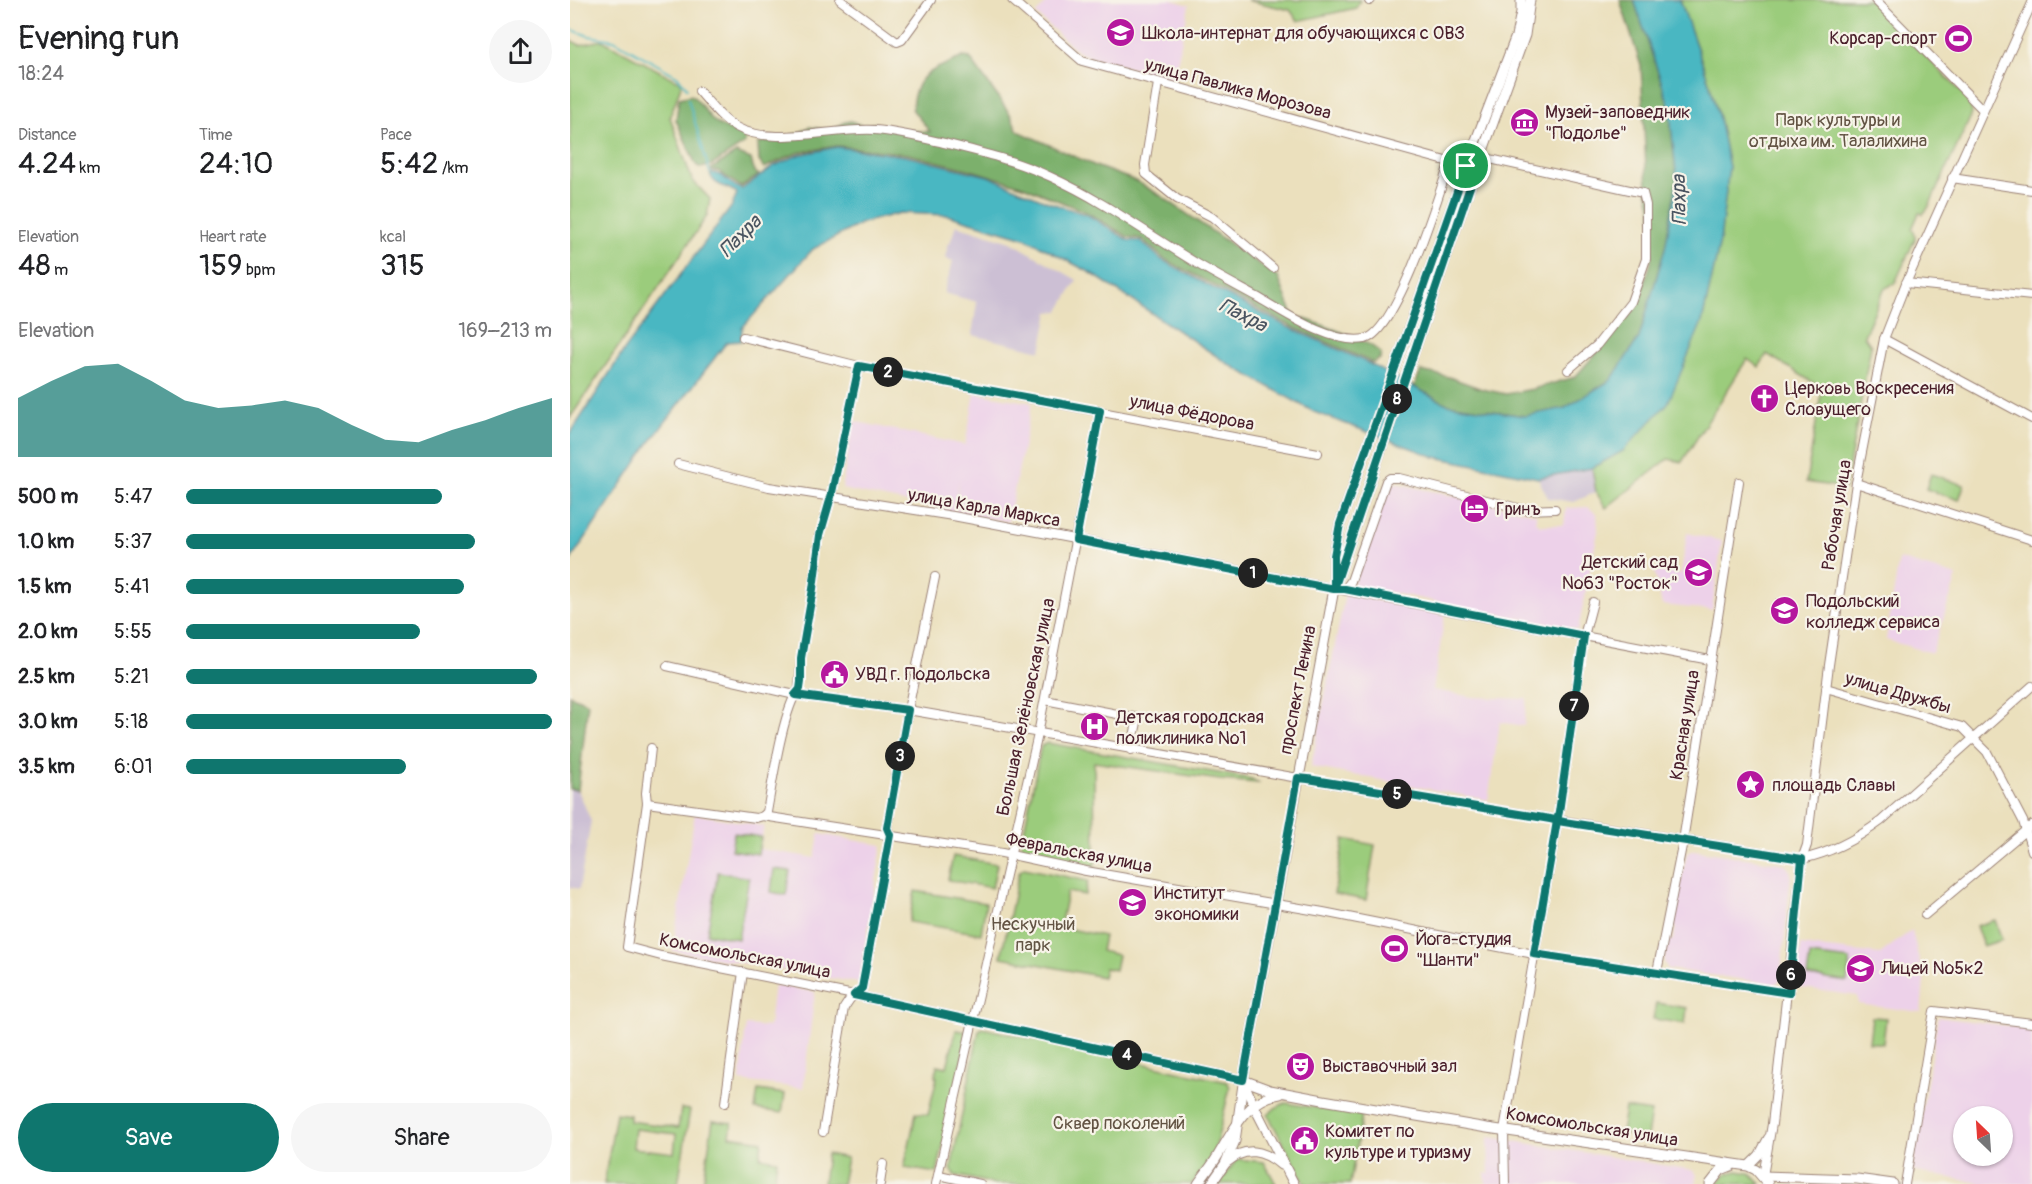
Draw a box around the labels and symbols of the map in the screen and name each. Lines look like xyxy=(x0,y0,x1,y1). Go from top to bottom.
school or university icon: Школа-интернат для обучающихся с ОВЗ xyxy=(1105,17,1137,49)
place label: Школа-интернат для обучающихся с ОВЗ xyxy=(1142,22,1465,45)
sports icon: Корсар-спорт xyxy=(1942,22,1974,54)
place label: Корсар-спорт xyxy=(1829,27,1937,50)
street label: улица Павлика Морозова xyxy=(1141,53,1334,125)
place label: Музей-заповедник "Подолье" xyxy=(1545,101,1690,145)
museum icon: Музей-заповедник "Подолье" xyxy=(1508,106,1540,138)
park label: Парк культуры и отдыха им. Талалихина xyxy=(1749,109,1927,153)
pin xyxy=(1440,140,1491,191)
water label: Пахра xyxy=(1666,173,1692,225)
water label: Пахра xyxy=(713,208,768,263)
water label: Пахра xyxy=(1215,293,1272,338)
pin: 2 xyxy=(873,357,903,387)
place label: Церковь Воскресения Словущего xyxy=(1785,377,1954,421)
church icon: Церковь Воскресения Словущего xyxy=(1748,382,1780,414)
pin: 8 xyxy=(1382,384,1412,414)
street label: улица Фёдорова xyxy=(1127,389,1256,436)
street label: Рабочая улица xyxy=(1817,458,1857,572)
street label: улица Карла Маркса xyxy=(905,483,1062,533)
hotel icon: Гринъ xyxy=(1459,493,1491,525)
place label: Гринъ xyxy=(1496,498,1541,521)
place label: Детский сад №63 "Росток" xyxy=(1562,551,1678,595)
school or university icon: Детский сад №63 "Росток" xyxy=(1683,556,1715,588)
pin: 1 xyxy=(1238,558,1268,588)
place label: Подольский колледж сервиса xyxy=(1806,590,1940,634)
school or university icon: Подольский колледж сервиса xyxy=(1769,595,1801,627)
street label: Большая Зелёновская улица xyxy=(992,596,1060,818)
street label: проспект Ленина xyxy=(1274,624,1322,756)
public building icon: УВД г. Подольска xyxy=(818,658,850,690)
place label: УВД г. Подольска xyxy=(855,663,990,686)
street label: улица Дружбы xyxy=(1841,667,1954,719)
street label: Красная улица xyxy=(1665,668,1705,782)
pin: 7 xyxy=(1559,691,1589,721)
place label: Детская городская поликлиника №1 xyxy=(1115,706,1264,750)
hospital icon: Детская городская поликлиника №1 xyxy=(1079,711,1111,743)
pin: 3 xyxy=(885,741,915,771)
place icon: площадь Славы xyxy=(1735,769,1767,801)
place label: площадь Славы xyxy=(1772,774,1896,797)
pin: 5 xyxy=(1382,779,1412,809)
street label: Февральская улица xyxy=(1004,828,1154,878)
place label: Институт экономики xyxy=(1154,882,1238,926)
school or university icon: Институт экономики xyxy=(1117,887,1149,919)
park label: Нескучный парк xyxy=(991,913,1075,957)
street label: Комсомольская улица xyxy=(657,928,833,984)
place label: Йога-студия "Шанти" xyxy=(1416,928,1511,972)
sports icon: Йога-студия "Шанти" xyxy=(1379,933,1411,965)
school or university icon: Лицей №5к2 xyxy=(1844,952,1876,984)
place label: Лицей №5к2 xyxy=(1880,957,1983,980)
pin: 6 xyxy=(1776,960,1806,990)
pin: 4 xyxy=(1112,1040,1142,1070)
theatre icon: Выставочный зал xyxy=(1285,1050,1317,1082)
place label: Выставочный зал xyxy=(1322,1055,1457,1078)
street label: Комсомольская улица xyxy=(1504,1102,1680,1152)
north arrow xyxy=(1953,1106,2013,1166)
park label: Сквер поколений xyxy=(1053,1112,1185,1135)
place label: Комитет по культуре и туризму xyxy=(1325,1120,1471,1164)
public building icon: Комитет по культуре и туризму xyxy=(1288,1125,1320,1157)

